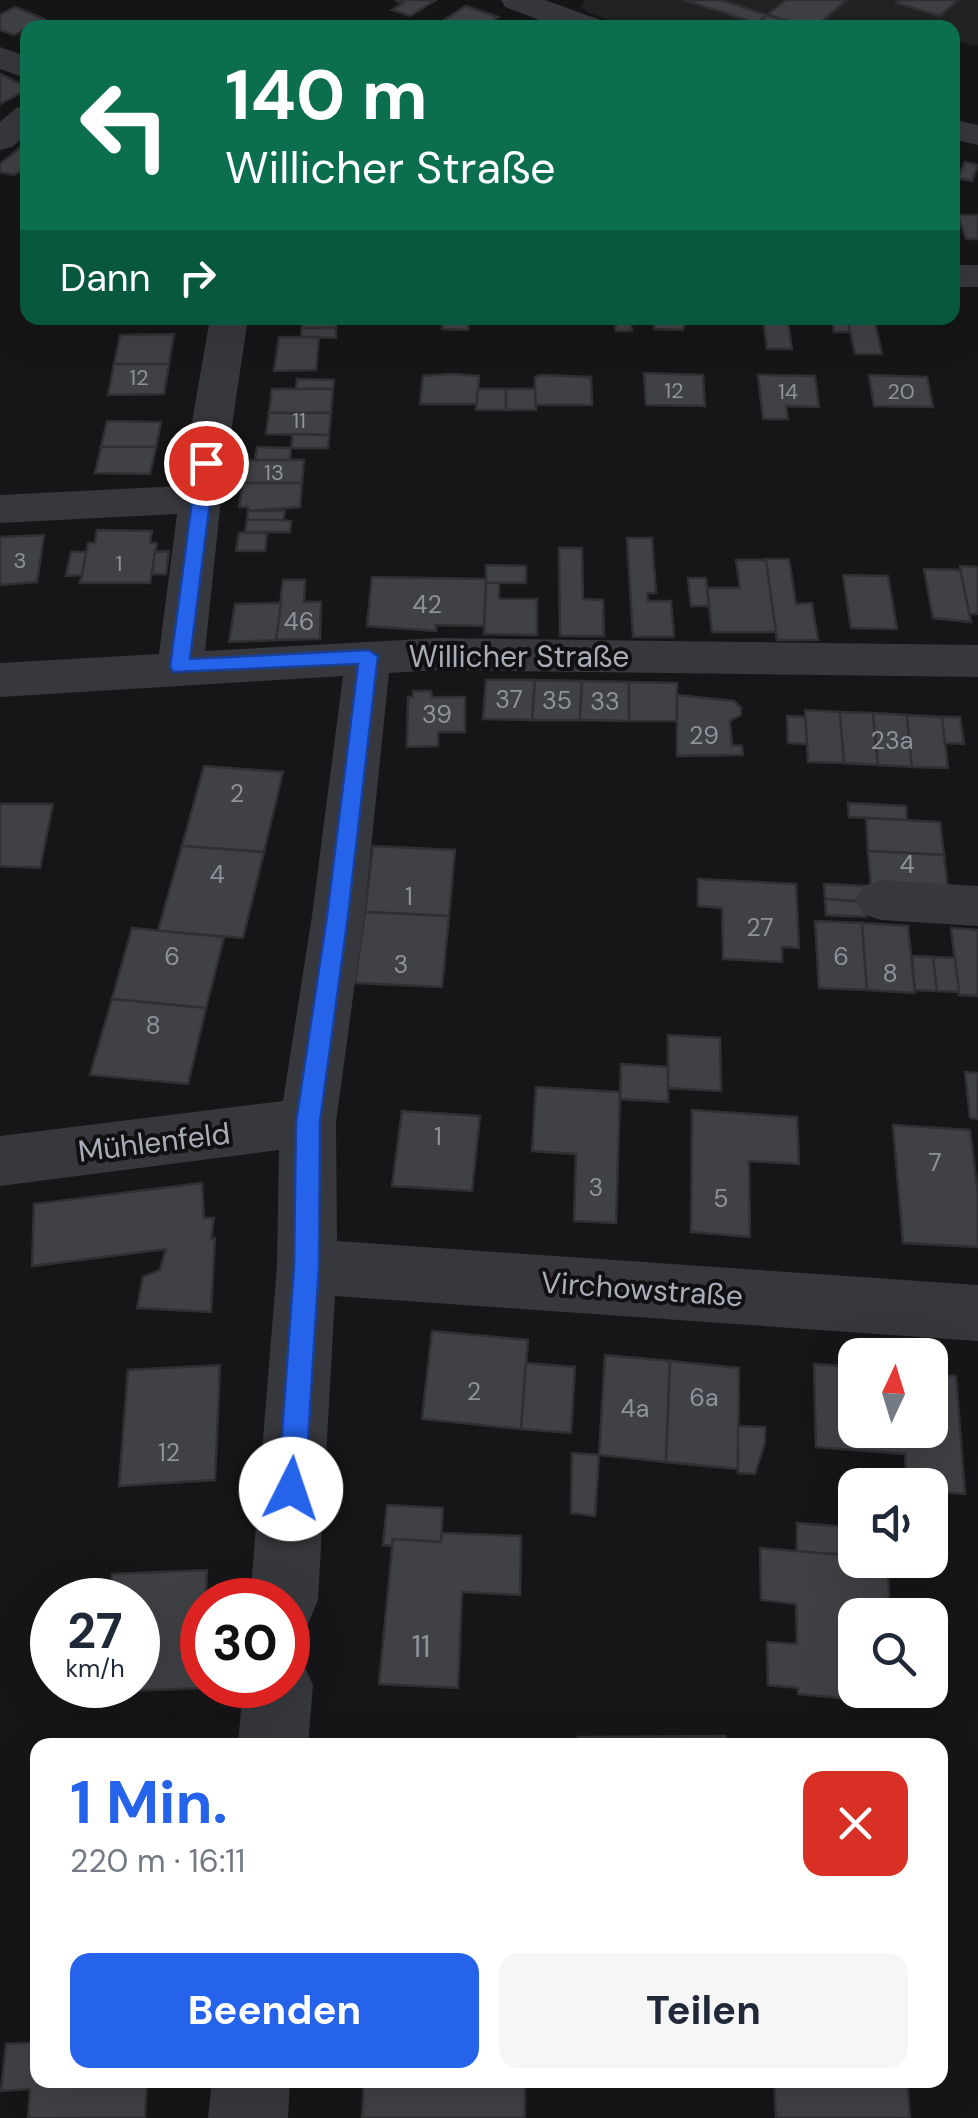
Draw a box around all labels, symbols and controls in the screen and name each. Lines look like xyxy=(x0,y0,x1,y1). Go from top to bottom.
text: 140 m xyxy=(225,50,428,141)
icon: left xyxy=(60,60,190,190)
text: Willicher Straße xyxy=(225,138,556,197)
icon: right xyxy=(170,250,225,305)
text: Dann xyxy=(60,253,150,303)
house number: 12 xyxy=(129,363,149,392)
house number: 12 xyxy=(664,376,684,405)
house number: 14 xyxy=(778,377,798,406)
house number: 20 xyxy=(887,377,915,406)
house number: 11 xyxy=(292,406,306,435)
pin xyxy=(164,421,249,506)
icon: arrive xyxy=(179,436,234,491)
house number: 13 xyxy=(264,458,284,487)
house number: 3 xyxy=(13,546,27,575)
house number: 1 xyxy=(116,549,122,578)
house number: 42 xyxy=(412,588,442,621)
house number: 46 xyxy=(284,605,314,638)
street label: Willicher Straße xyxy=(409,637,629,676)
house number: 37 xyxy=(495,683,523,716)
house number: 35 xyxy=(542,684,572,717)
house number: 33 xyxy=(590,685,620,718)
house number: 39 xyxy=(422,698,452,731)
house number: 29 xyxy=(689,719,719,752)
house number: 23a xyxy=(871,724,913,757)
house number: 2 xyxy=(230,777,244,810)
house number: 4 xyxy=(899,848,915,881)
house number: 4 xyxy=(209,858,225,891)
house number: 1 xyxy=(405,880,413,913)
house number: 27 xyxy=(746,911,774,944)
house number: 6 xyxy=(164,940,180,973)
house number: 6 xyxy=(833,940,849,973)
house number: 3 xyxy=(394,948,408,981)
house number: 8 xyxy=(882,957,898,990)
house number: 8 xyxy=(145,1009,161,1042)
street label: Mühlenfeld xyxy=(76,1113,232,1171)
house number: 1 xyxy=(434,1120,442,1153)
house number: 7 xyxy=(928,1146,942,1179)
house number: 3 xyxy=(589,1171,603,1204)
house number: 5 xyxy=(713,1182,729,1215)
street label: Virchowstraße xyxy=(540,1262,744,1316)
north arrow xyxy=(838,1338,948,1448)
map controls xyxy=(838,1338,948,1708)
house number: 2 xyxy=(467,1375,481,1408)
house number: 6a xyxy=(689,1381,719,1414)
house number: 4a xyxy=(621,1392,649,1425)
house number: 12 xyxy=(158,1436,180,1469)
position arrow xyxy=(239,1437,343,1541)
button: sound xyxy=(838,1468,948,1578)
speed limit sign: 30 xyxy=(180,1578,310,1708)
text: 27 xyxy=(67,1598,123,1664)
button: search xyxy=(838,1598,948,1708)
house number: 11 xyxy=(412,1627,430,1666)
text: km/h xyxy=(65,1652,125,1685)
text: 1 Min. xyxy=(70,1763,228,1842)
button: close xyxy=(803,1771,908,1876)
text: 220 m · 16:11 xyxy=(70,1840,245,1882)
button: Beenden xyxy=(70,1953,479,2068)
button: Teilen xyxy=(499,1953,908,2068)

